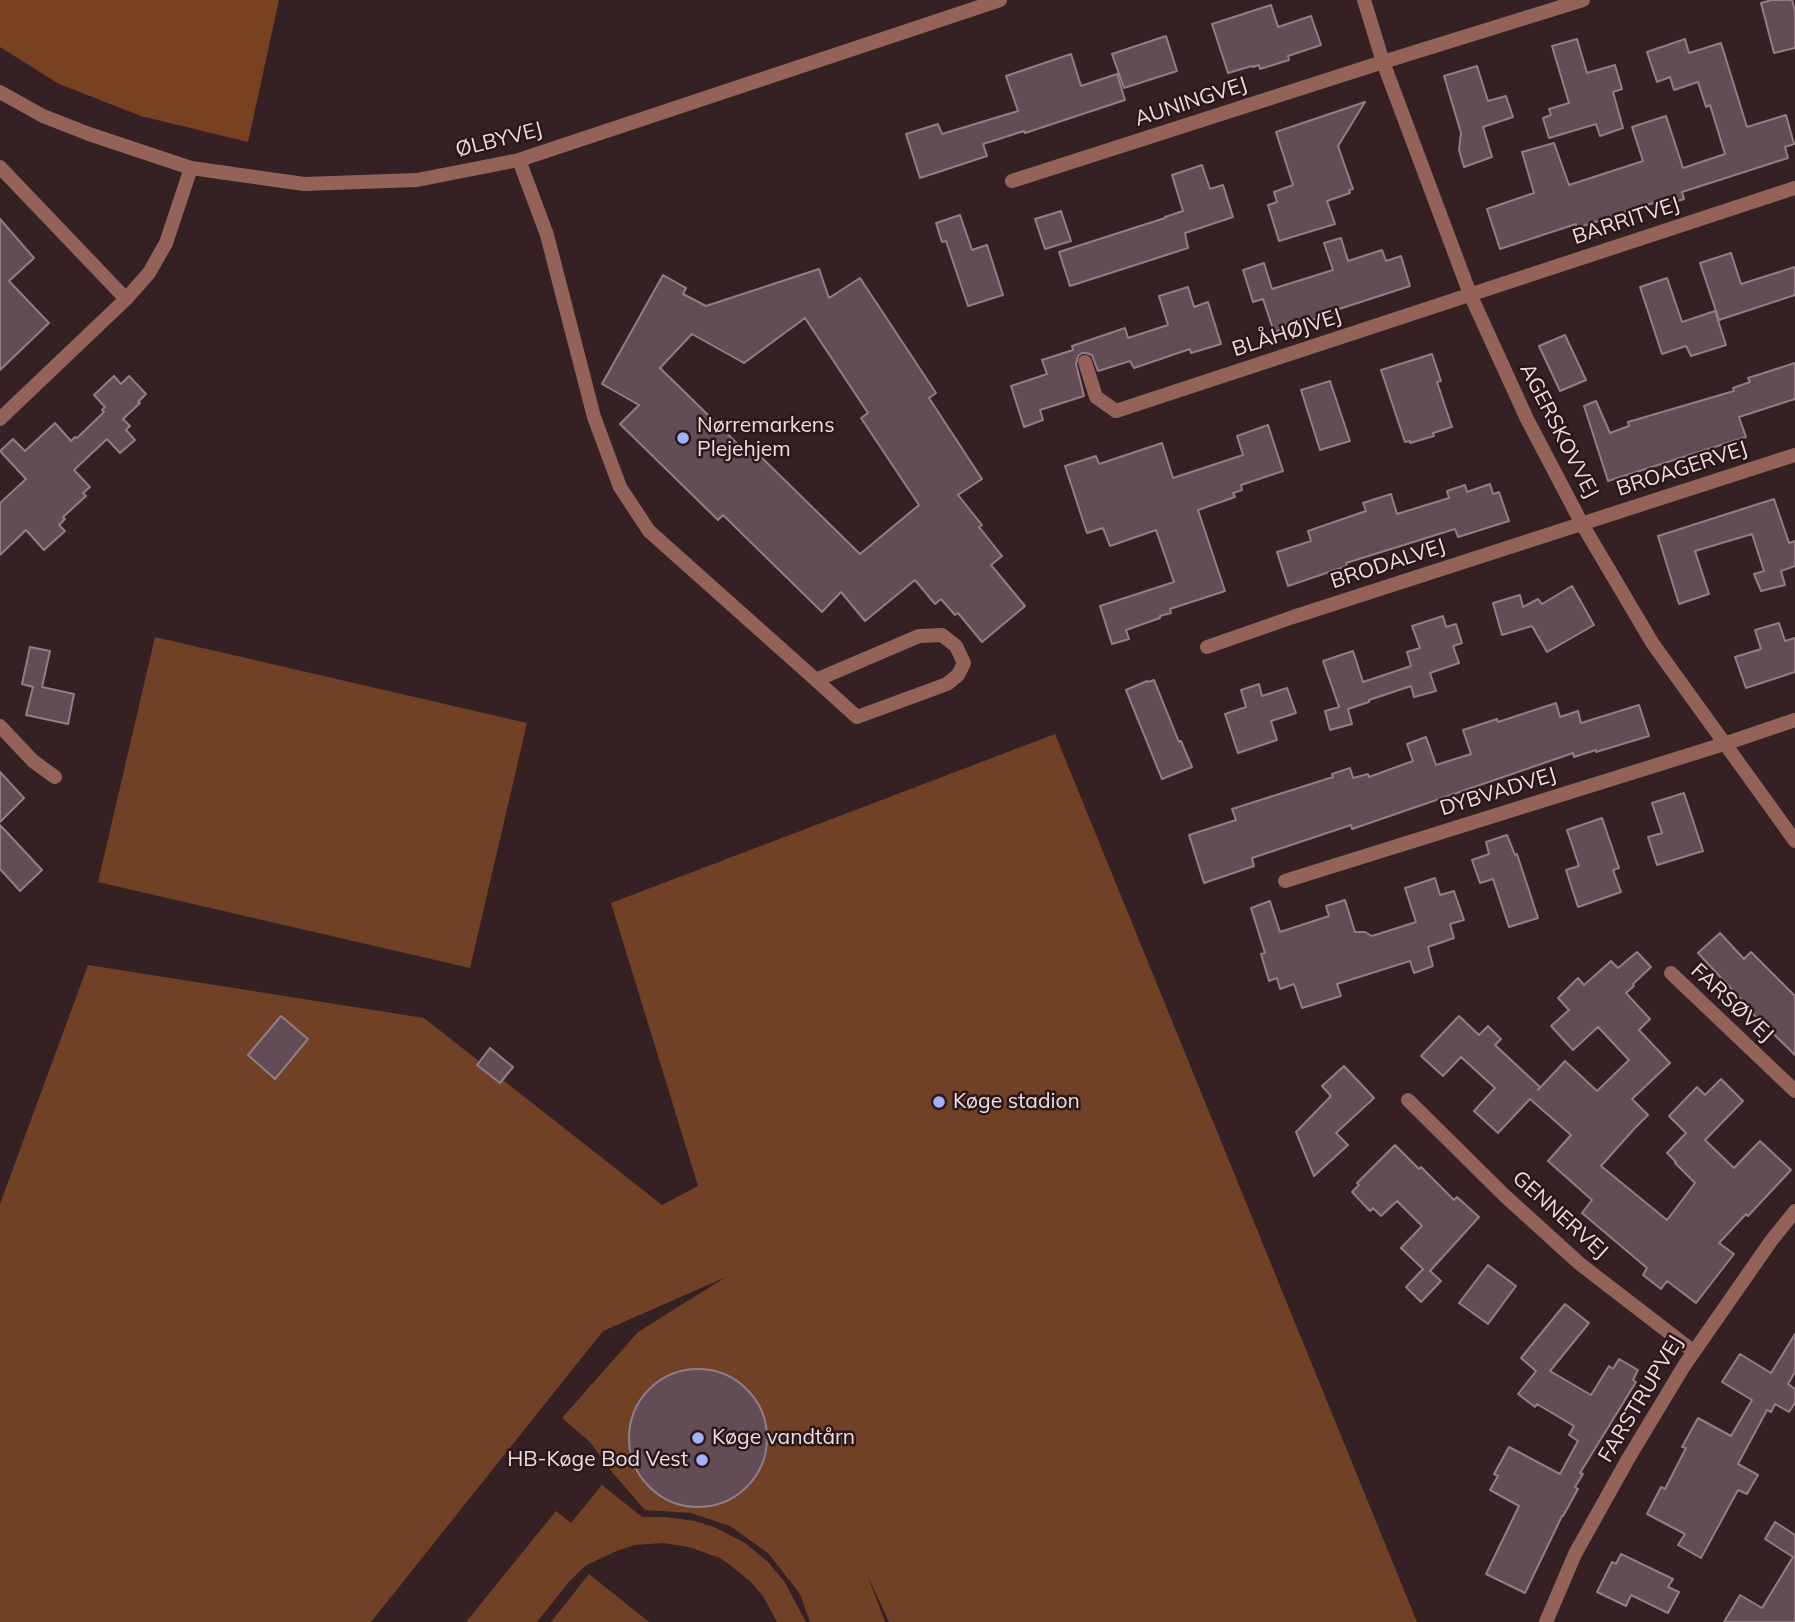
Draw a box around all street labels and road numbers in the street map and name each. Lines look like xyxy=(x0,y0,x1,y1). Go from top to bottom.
street label: AUNINGVEJ xyxy=(1132,72,1250,132)
street label: ØLBYVEJ xyxy=(453,117,545,163)
street label: BARRITVEJ xyxy=(1569,192,1683,250)
street label: BLÅHØJVEJ xyxy=(1229,304,1345,362)
street label: AGERSKOVVEJ xyxy=(1514,359,1604,503)
street label: BROAGERVEJ xyxy=(1614,436,1750,502)
street label: BRODALVEJ xyxy=(1327,534,1449,594)
street label: DYBVADVEJ xyxy=(1437,762,1559,822)
street label: FARSØVEJ xyxy=(1686,958,1778,1048)
street label: GENNERVEJ xyxy=(1507,1166,1613,1264)
street label: FARSTRUPVEJ xyxy=(1593,1331,1689,1467)

